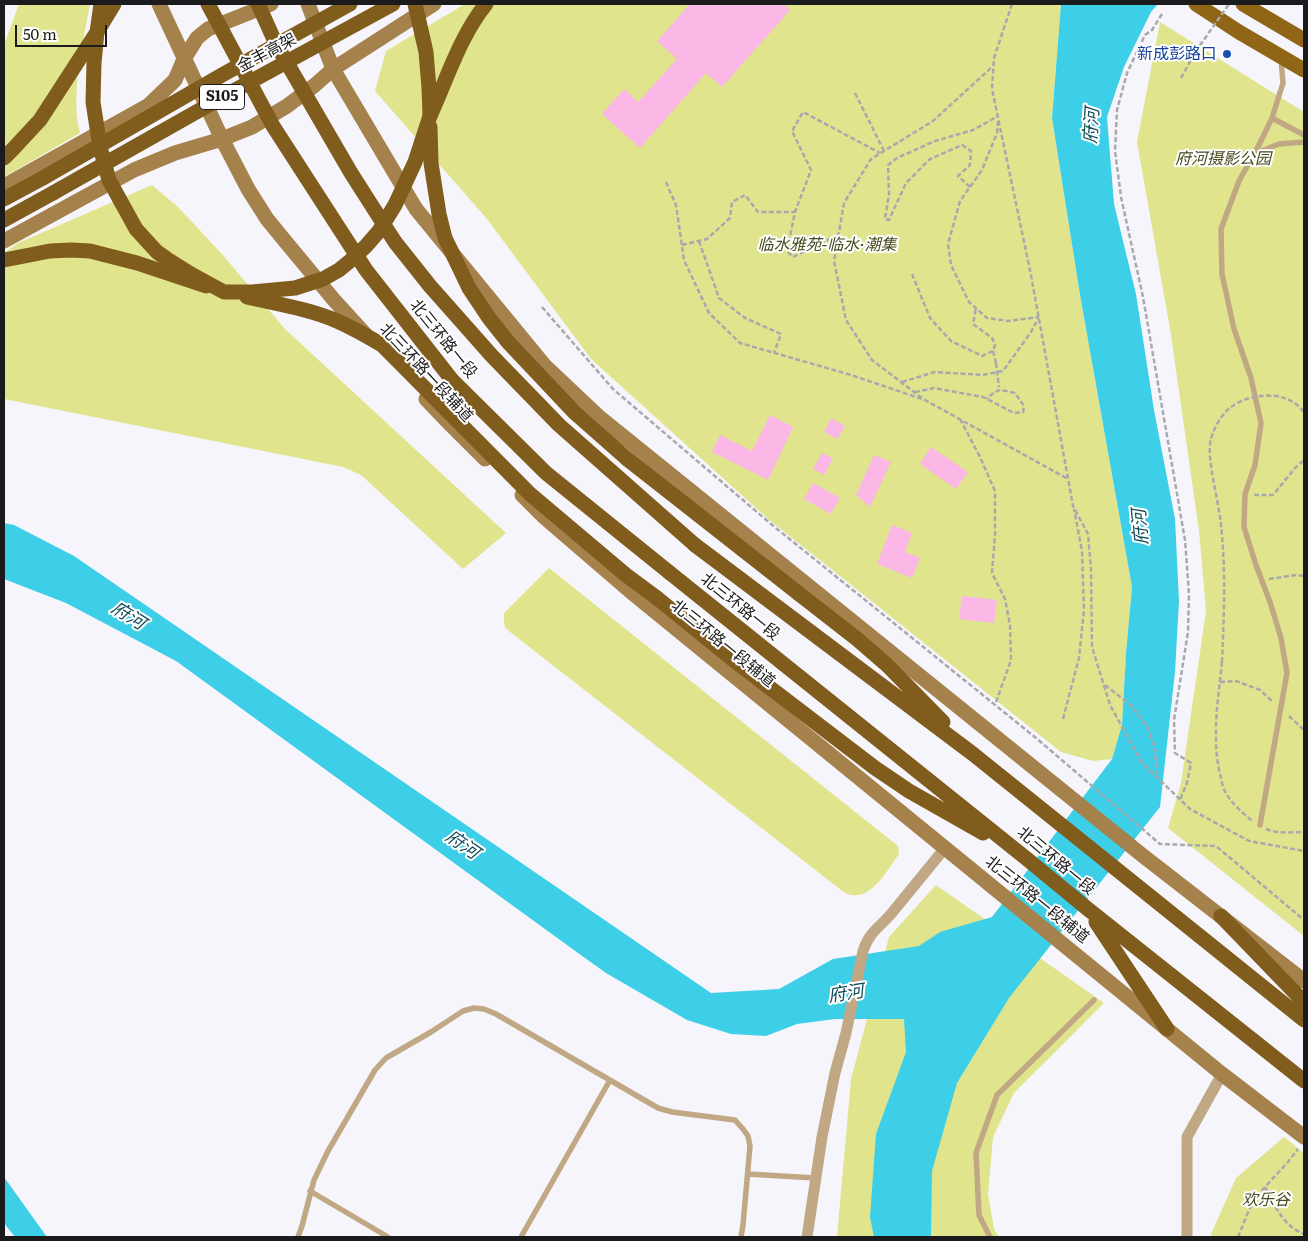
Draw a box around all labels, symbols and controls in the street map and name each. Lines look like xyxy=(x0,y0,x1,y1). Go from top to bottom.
scale bar xyxy=(18,15,110,47)
text: 50 m xyxy=(23,22,57,45)
street label: 金丰高架 xyxy=(234,30,300,76)
place label: 新成彭路口 xyxy=(1137,44,1217,64)
marker: 新成彭路口 xyxy=(1221,48,1233,60)
road number: S105 xyxy=(200,84,244,110)
water label: 府河 xyxy=(1080,107,1104,145)
park label: 府河摄影公园 xyxy=(1175,149,1271,169)
park label: 临水雅苑-临水·潮集 xyxy=(758,235,896,255)
street label: 北三环路一段 xyxy=(405,296,481,382)
street label: 北三环路一段辅道 xyxy=(375,320,477,426)
water label: 府河 xyxy=(1129,508,1153,546)
street label: 北三环路一段 xyxy=(697,569,783,645)
street label: 北三环路一段辅道 xyxy=(667,596,779,692)
water label: 府河 xyxy=(107,597,149,635)
street label: 北三环路一段 xyxy=(1013,823,1099,899)
water label: 府河 xyxy=(441,826,483,864)
street label: 北三环路一段辅道 xyxy=(981,852,1093,948)
water label: 府河 xyxy=(827,981,865,1007)
park label: 欢乐谷 xyxy=(1242,1190,1290,1210)

